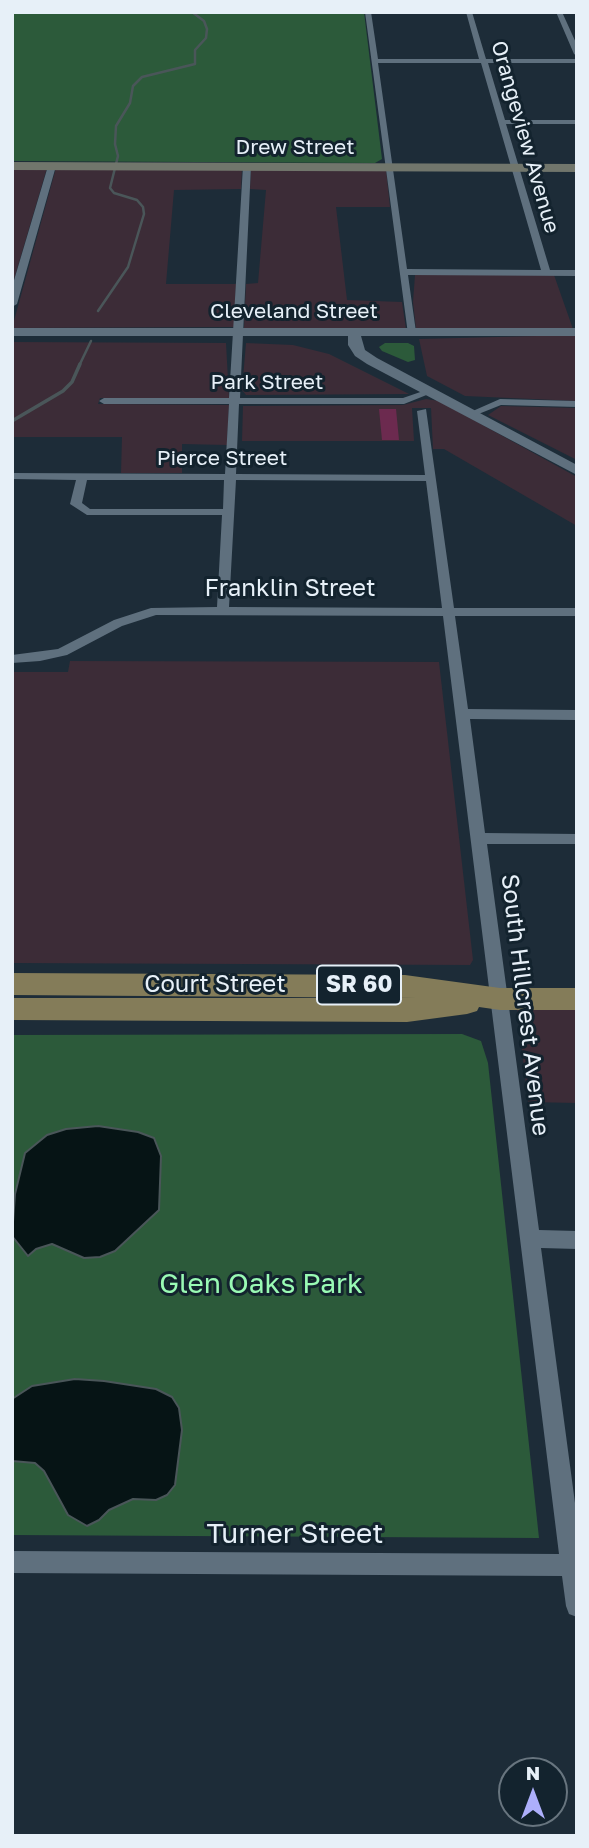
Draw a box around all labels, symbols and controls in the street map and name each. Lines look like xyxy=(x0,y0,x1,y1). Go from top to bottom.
street label: Orangeview Avenue xyxy=(486,38,564,236)
street label: Drew Street xyxy=(235,134,355,160)
street label: Cleveland Street xyxy=(210,298,378,324)
street label: Park Street xyxy=(211,369,323,395)
street label: Pierce Street xyxy=(157,445,287,471)
street label: Franklin Street xyxy=(204,574,376,602)
street label: South Hillcrest Avenue xyxy=(495,872,555,1138)
road number: SR 60 xyxy=(317,966,401,1004)
street label: Court Street xyxy=(144,970,286,998)
park label: Glen Oaks Park xyxy=(159,1267,363,1301)
street label: Turner Street xyxy=(207,1517,383,1551)
north arrow xyxy=(498,1757,568,1827)
text: N xyxy=(526,1761,540,1784)

